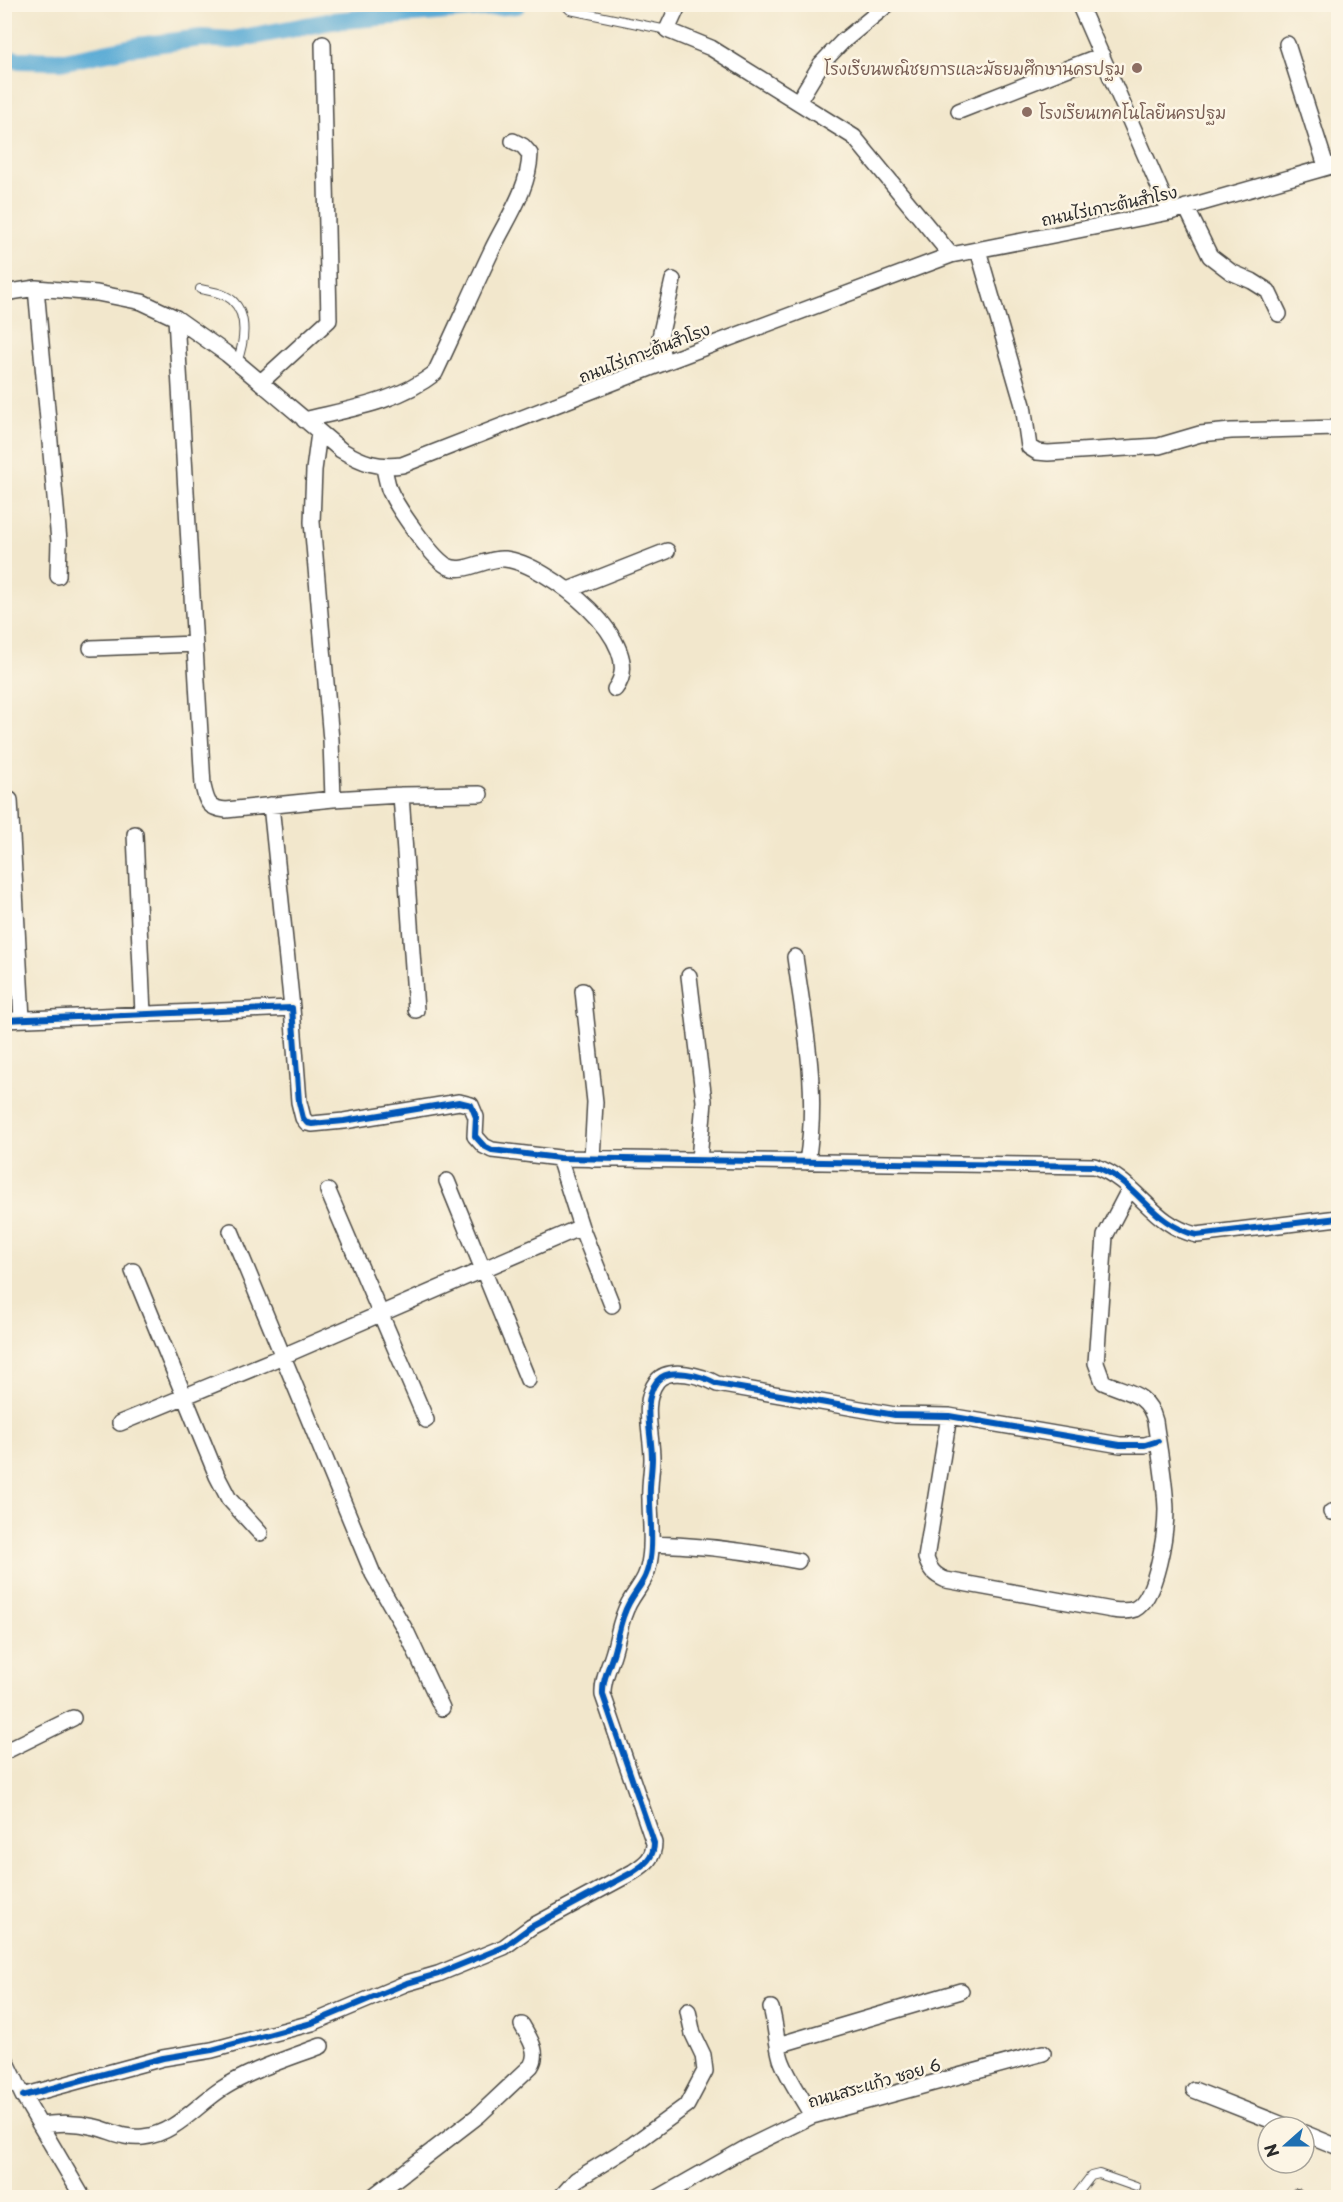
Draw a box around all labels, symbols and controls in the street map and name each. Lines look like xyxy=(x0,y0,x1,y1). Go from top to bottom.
place label: โรงเรียนพณิชยการและมัธยมศึกษานครปฐม xyxy=(824,56,1125,81)
marker: โรงเรียนพณิชยการและมัธยมศึกษานครปฐม xyxy=(1130,61,1144,75)
place label: โรงเรียนเทคโนโลยีนครปฐม xyxy=(1039,100,1226,125)
marker: โรงเรียนเทคโนโลยีนครปฐม xyxy=(1020,105,1034,119)
street label: ถนนไร่เกาะต้นสำโรง xyxy=(1039,179,1179,231)
street label: ถนนไร่เกาะต้นสำโรง xyxy=(575,316,713,388)
street label: ถนนสระแก้ว ซอย 6 xyxy=(805,2052,943,2112)
north arrow xyxy=(1256,2115,1316,2175)
text: N xyxy=(1258,2141,1285,2161)

